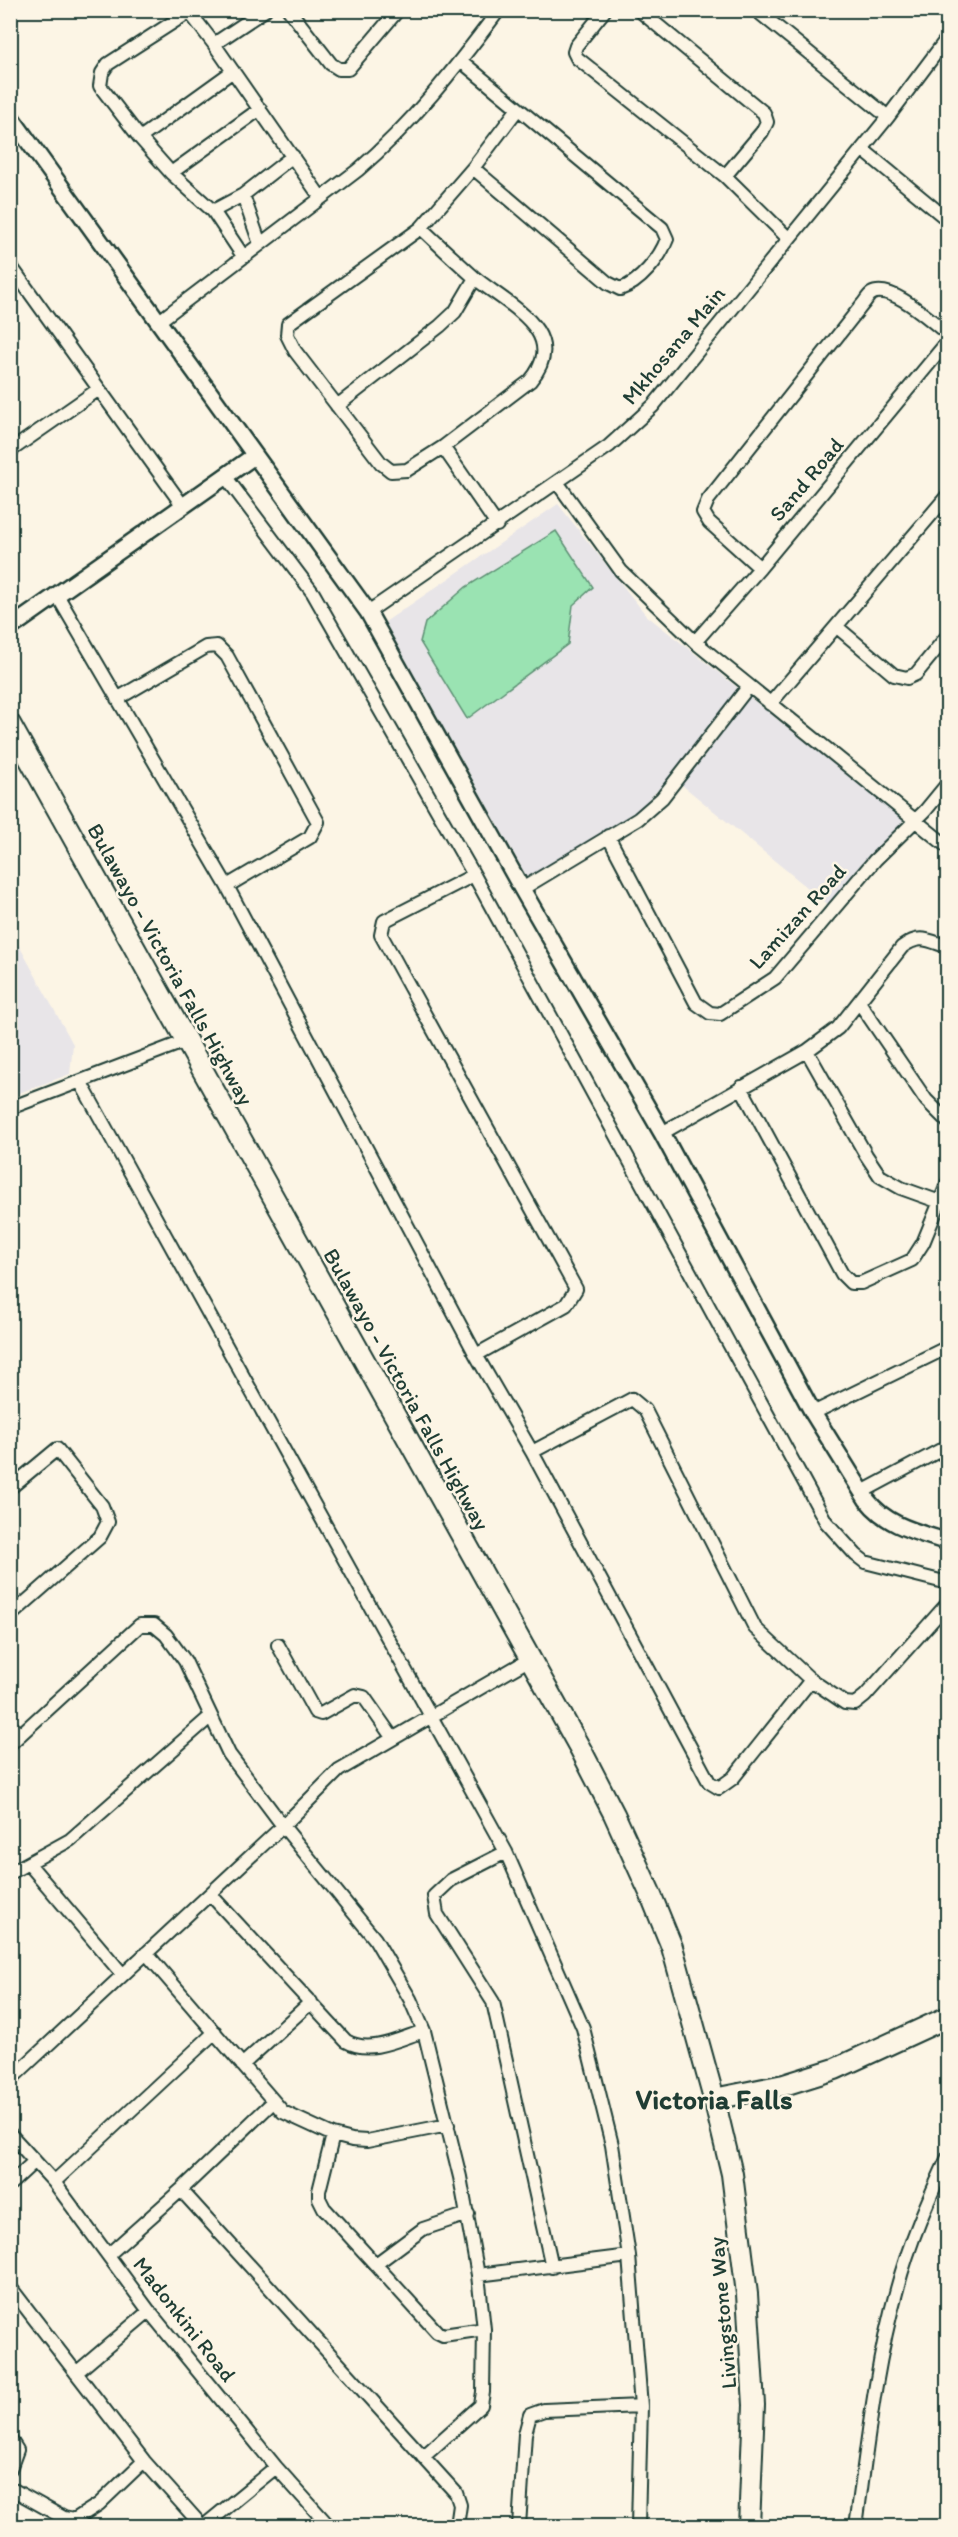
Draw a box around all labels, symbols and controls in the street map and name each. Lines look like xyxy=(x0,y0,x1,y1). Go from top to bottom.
street label: Mkhosana Main xyxy=(616,280,731,410)
street label: Sand Road xyxy=(764,432,849,527)
street label: Bulawayo - Victoria Falls Highway xyxy=(82,819,260,1111)
street label: Lamizan Road xyxy=(743,858,852,975)
street label: Bulawayo - Victoria Falls Highway xyxy=(318,1244,496,1536)
district label: Victoria Falls xyxy=(635,2082,793,2116)
street label: Livingstone Way xyxy=(702,2235,743,2390)
street label: Madonkini Road xyxy=(127,2251,242,2387)

